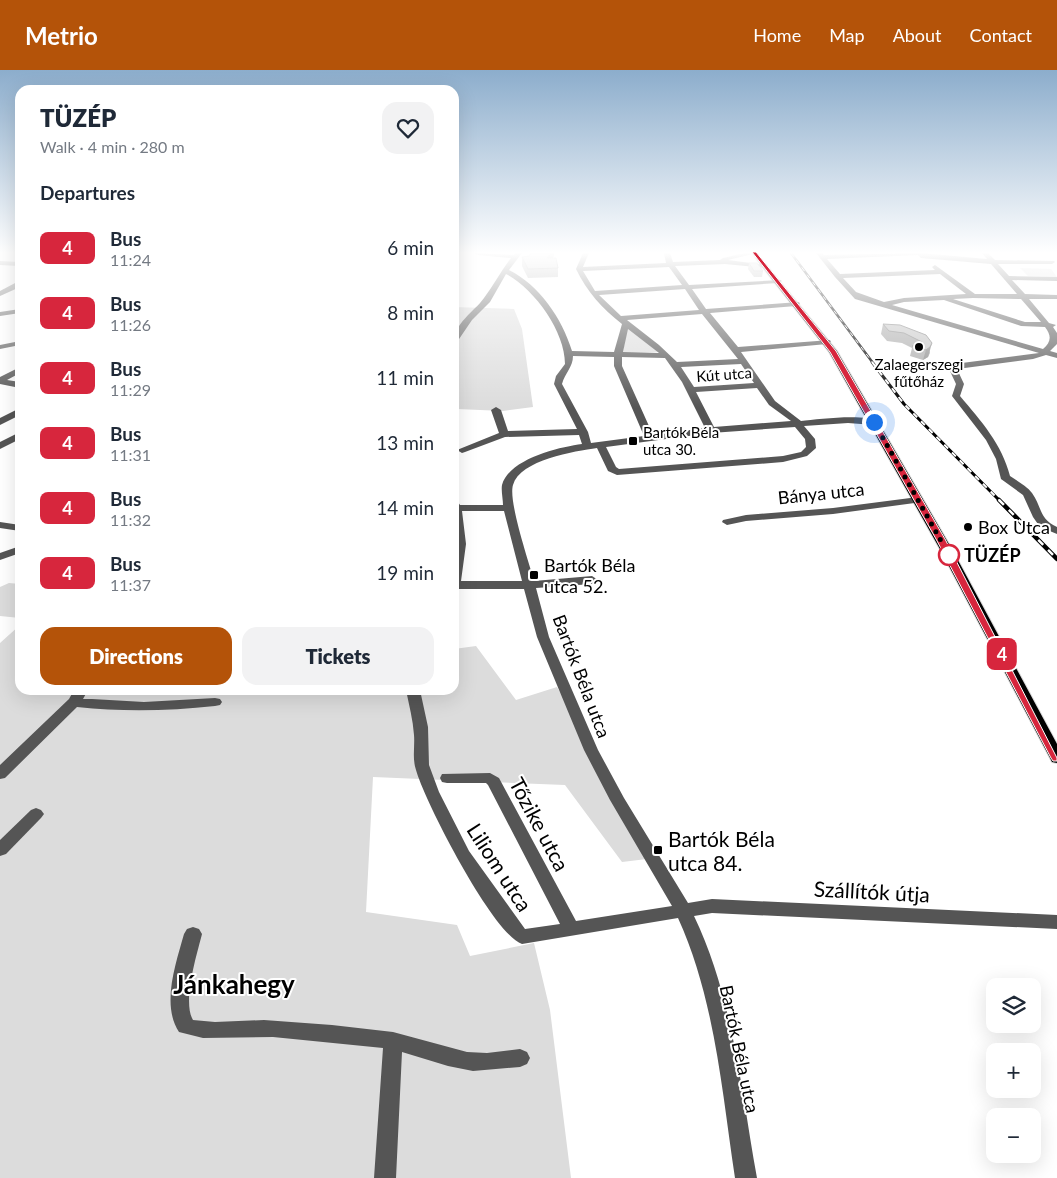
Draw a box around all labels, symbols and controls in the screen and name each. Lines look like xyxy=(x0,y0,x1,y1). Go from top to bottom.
text: Metrio xyxy=(25,21,98,50)
text: Home xyxy=(753,24,801,46)
text: Map xyxy=(829,24,865,46)
text: About xyxy=(893,24,942,46)
text: Contact xyxy=(970,24,1032,46)
button: heart xyxy=(382,102,434,154)
text: TÜZÉP xyxy=(40,103,116,132)
text: Walk · 4 min · 280 m xyxy=(40,137,185,156)
text: Departures xyxy=(40,181,135,204)
text: Bus xyxy=(110,227,141,250)
text: 6 min xyxy=(387,236,434,259)
text: 4 xyxy=(62,237,73,259)
text: 11:24 xyxy=(110,250,151,269)
text: Bus xyxy=(110,292,141,315)
text: 8 min xyxy=(387,301,434,324)
text: 4 xyxy=(62,302,73,324)
text: 11:26 xyxy=(110,315,151,334)
marker: Zalaegerszegi fűtőház xyxy=(913,341,925,353)
place label: Zalaegerszegi fűtőház xyxy=(875,355,963,390)
text: Bus xyxy=(110,357,141,380)
street label: Kút utca xyxy=(696,363,752,385)
text: 11 min xyxy=(376,366,434,389)
text: 4 xyxy=(62,367,73,389)
text: 11:29 xyxy=(110,380,151,399)
your location xyxy=(862,410,887,435)
text: Bus xyxy=(110,422,141,445)
place label: Bartók Béla utca 30. xyxy=(643,423,719,458)
text: 13 min xyxy=(376,431,434,454)
text: 4 xyxy=(62,432,73,454)
marker: Bartók Béla utca 30. xyxy=(627,435,639,447)
text: 11:31 xyxy=(110,445,151,464)
street label: Bánya utca xyxy=(777,478,865,508)
text: Bus xyxy=(110,487,141,510)
text: 14 min xyxy=(376,496,434,519)
text: 4 xyxy=(62,497,73,519)
text: 11:32 xyxy=(110,510,151,529)
place label: Box Utca xyxy=(978,516,1050,538)
marker: Box Utca xyxy=(962,521,974,533)
marker: TÜZÉP xyxy=(938,544,960,566)
place label: TÜZÉP xyxy=(964,544,1021,566)
text: Bus xyxy=(110,552,141,575)
place label: Bartók Béla utca 52. xyxy=(544,554,636,597)
text: 19 min xyxy=(376,561,434,584)
text: 4 xyxy=(62,562,73,584)
marker: Bartók Béla utca 52. xyxy=(528,569,540,581)
text: 11:37 xyxy=(110,575,151,594)
street label: Bartók Béla utca xyxy=(548,611,616,741)
button: Directions xyxy=(40,627,232,685)
button: Tickets xyxy=(242,627,434,685)
line badge: 4 xyxy=(986,638,1018,670)
text: 4 xyxy=(997,643,1007,665)
street label: Tőzike utca xyxy=(505,773,575,875)
street label: Liliom utca xyxy=(462,818,538,916)
place label: Bartók Béla utca 84. xyxy=(668,826,775,875)
marker: Bartók Béla utca 84. xyxy=(652,844,664,856)
street label: Szállítók útja xyxy=(813,875,931,907)
district label: Jánkahegy xyxy=(173,968,295,1000)
map controls xyxy=(986,978,1041,1163)
button: layers xyxy=(986,978,1041,1033)
street label: Bartók Béla utca xyxy=(716,983,764,1115)
button: + xyxy=(986,1043,1041,1098)
button: − xyxy=(986,1108,1041,1163)

